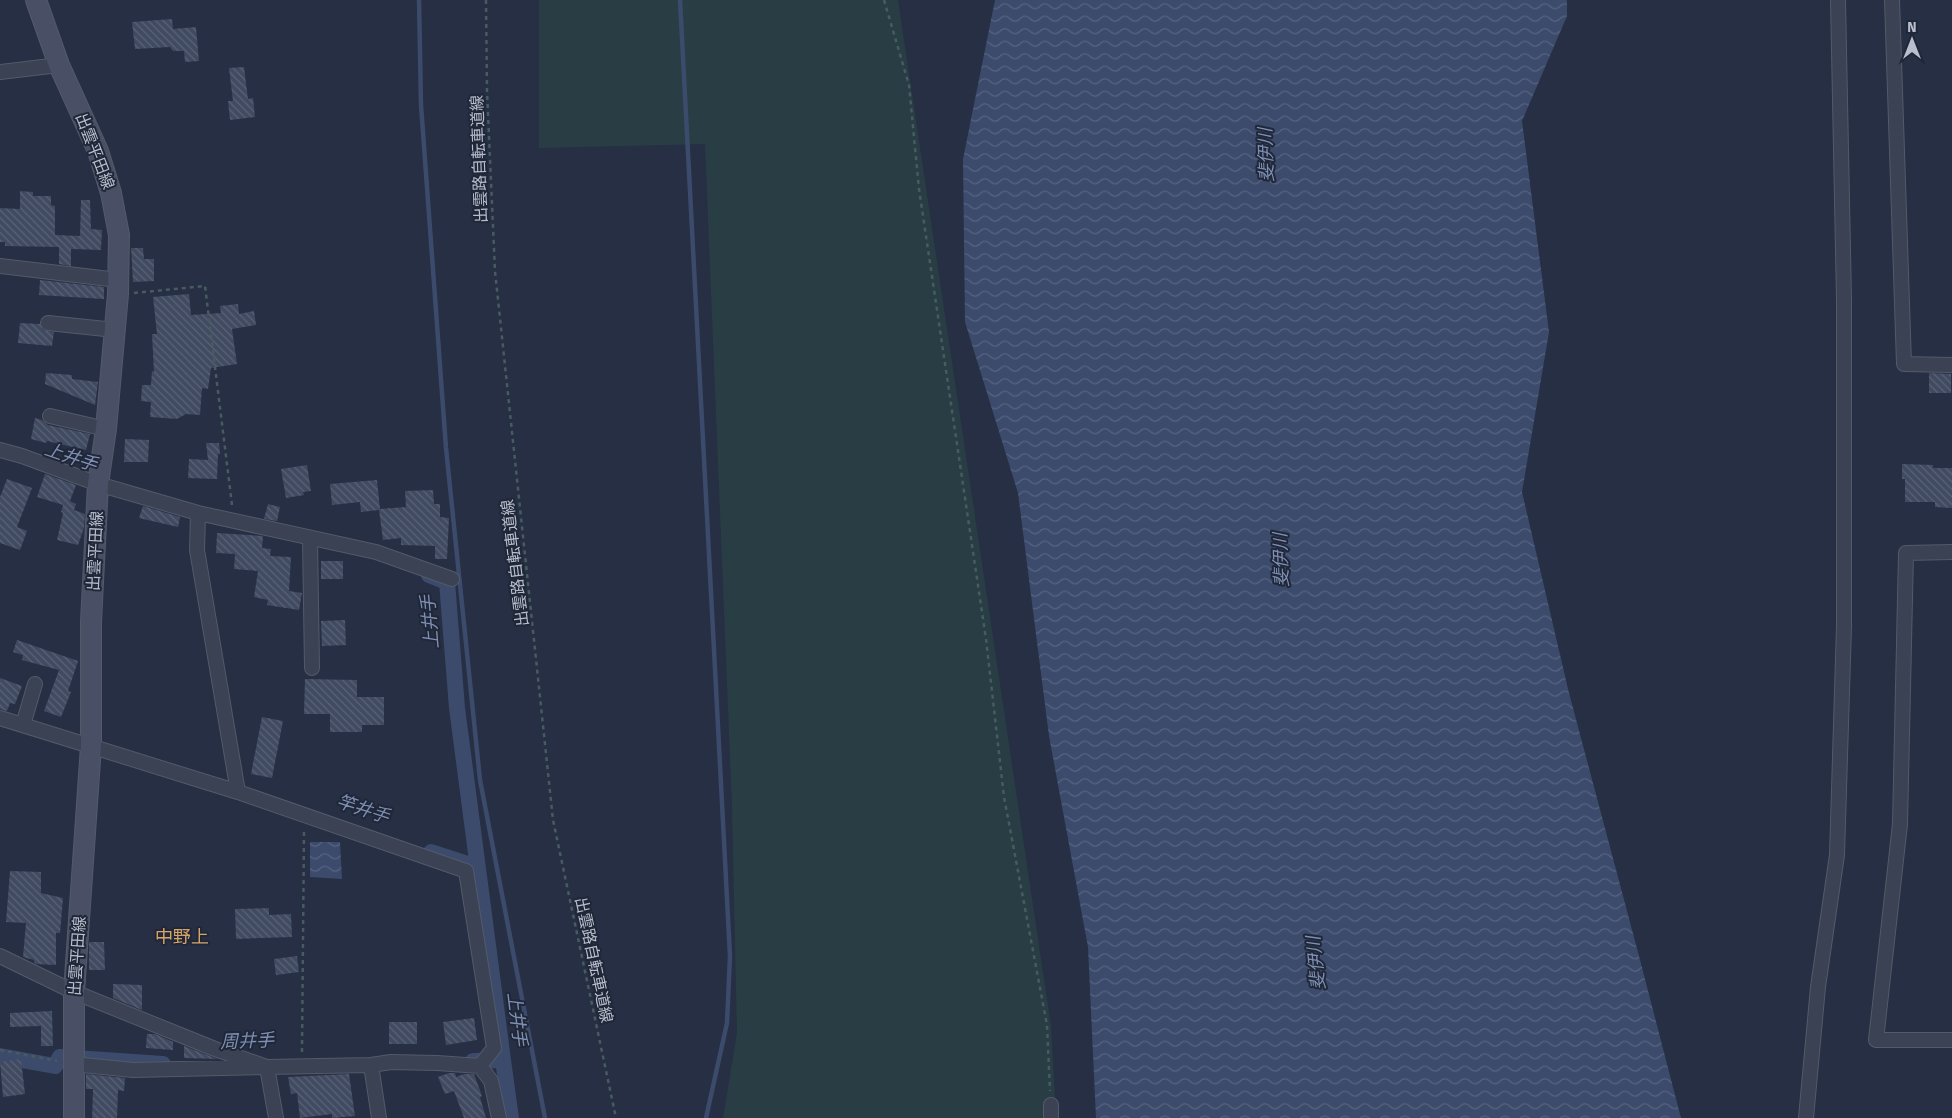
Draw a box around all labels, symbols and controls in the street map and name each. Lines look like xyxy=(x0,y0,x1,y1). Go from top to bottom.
north arrow xyxy=(1887,15,1937,65)
text: N xyxy=(1907,19,1917,36)
street label: 出雲路自転車道線 xyxy=(467,95,491,223)
street label: 出雲平田線 xyxy=(72,110,118,192)
water label: 斐伊川 xyxy=(1254,126,1278,182)
water label: 上井手 xyxy=(42,438,101,477)
street label: 出雲路自転車道線 xyxy=(498,498,532,628)
street label: 出雲平田線 xyxy=(83,511,107,591)
water label: 斐伊川 xyxy=(1269,531,1293,587)
water label: 上井手 xyxy=(417,593,443,650)
water label: 竿井手 xyxy=(334,790,393,828)
street label: 出雲路自転車道線 xyxy=(571,895,617,1025)
street label: 出雲平田線 xyxy=(65,915,89,997)
district label: 中野上 xyxy=(155,926,209,948)
water label: 斐伊川 xyxy=(1302,933,1330,991)
water label: 上井手 xyxy=(503,991,531,1048)
water label: 周井手 xyxy=(220,1029,275,1053)

